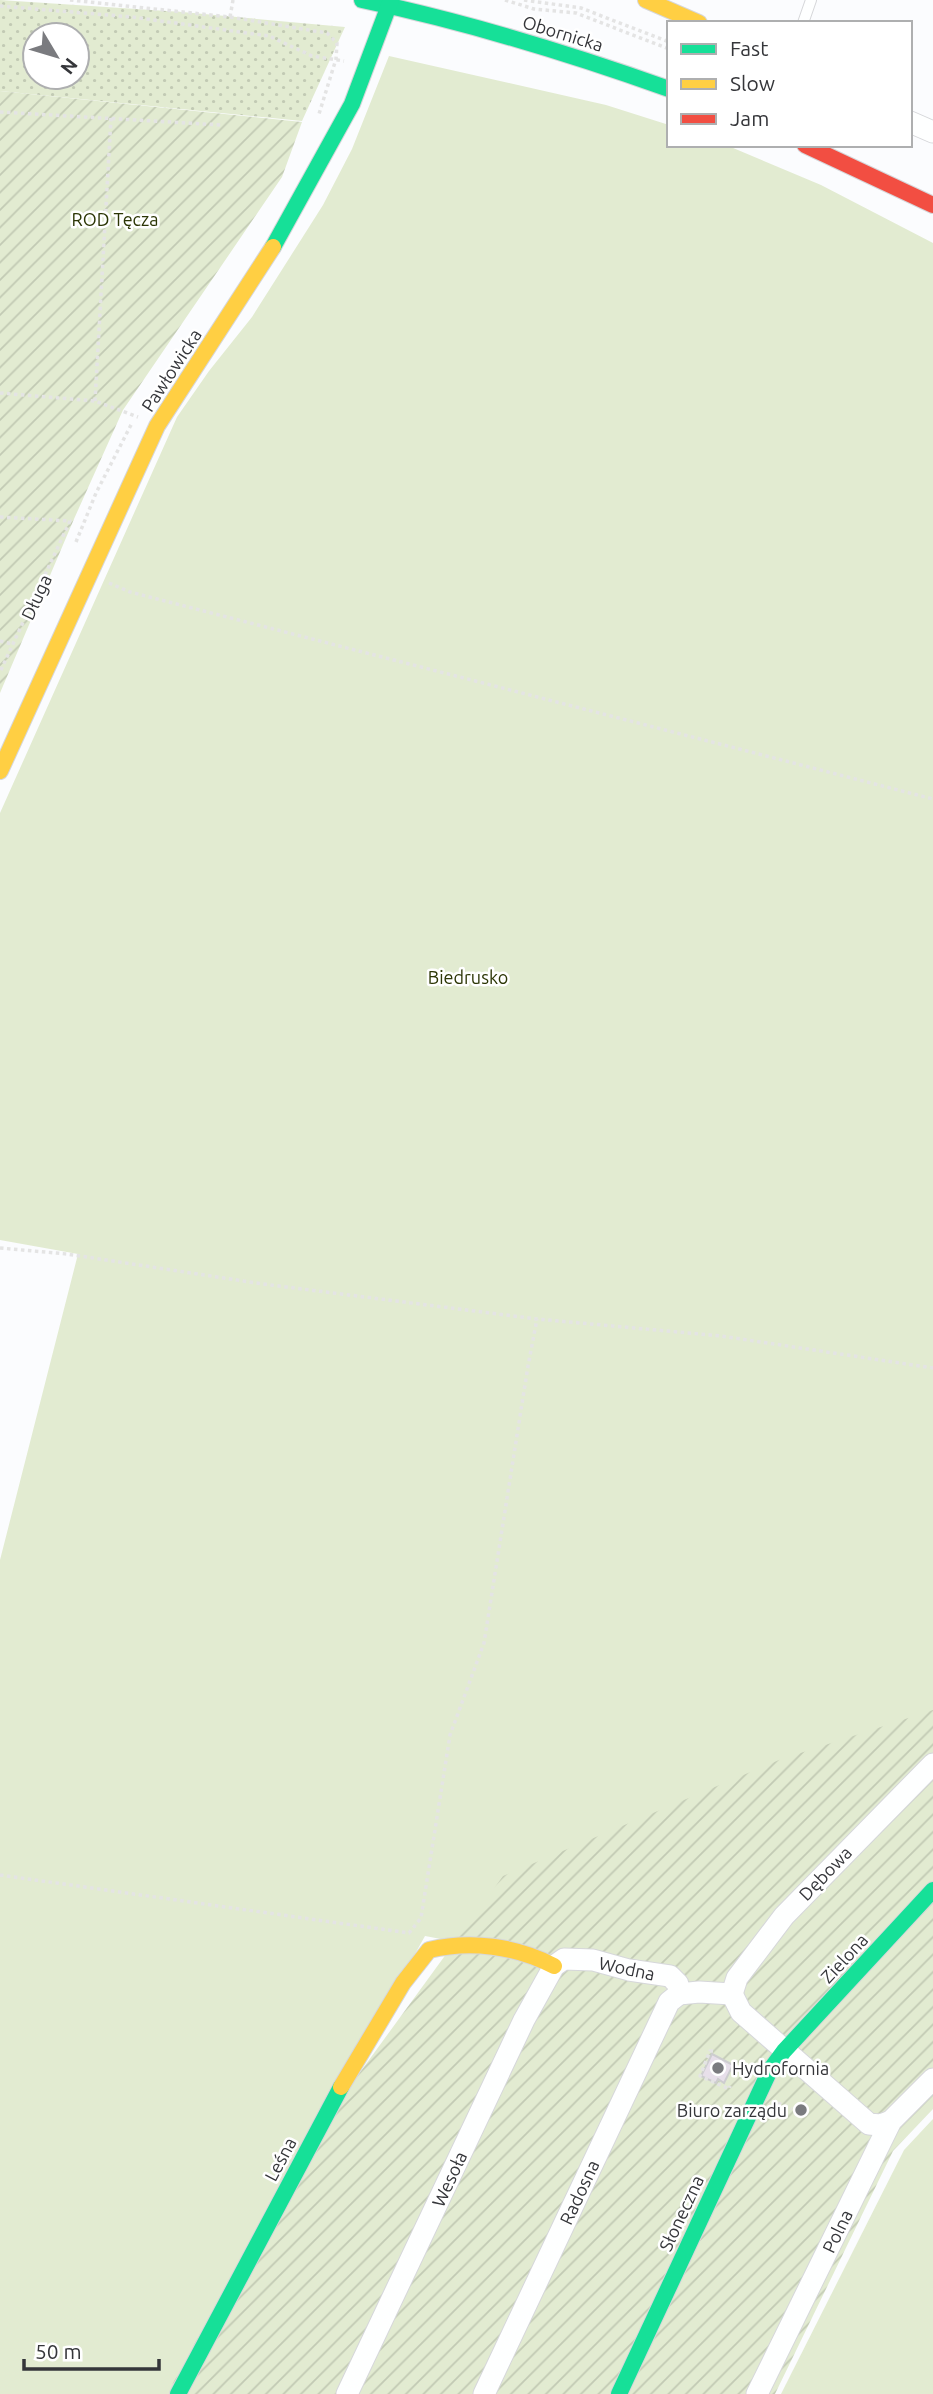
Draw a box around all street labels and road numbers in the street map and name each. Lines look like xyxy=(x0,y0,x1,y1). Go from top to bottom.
street label: Obornicka xyxy=(520,11,606,55)
street label: Pawłowicka xyxy=(137,325,205,415)
street label: Długa xyxy=(17,571,55,623)
street label: Dębowa xyxy=(795,1842,855,1904)
street label: Zielona xyxy=(816,1929,872,1987)
street label: Wodna xyxy=(597,1952,657,1984)
street label: Leśna xyxy=(260,2134,300,2184)
street label: Wesoła xyxy=(428,2148,470,2210)
street label: Radosna xyxy=(555,2157,603,2227)
street label: Słoneczna xyxy=(655,2172,707,2254)
street label: Polna xyxy=(818,2206,856,2256)

